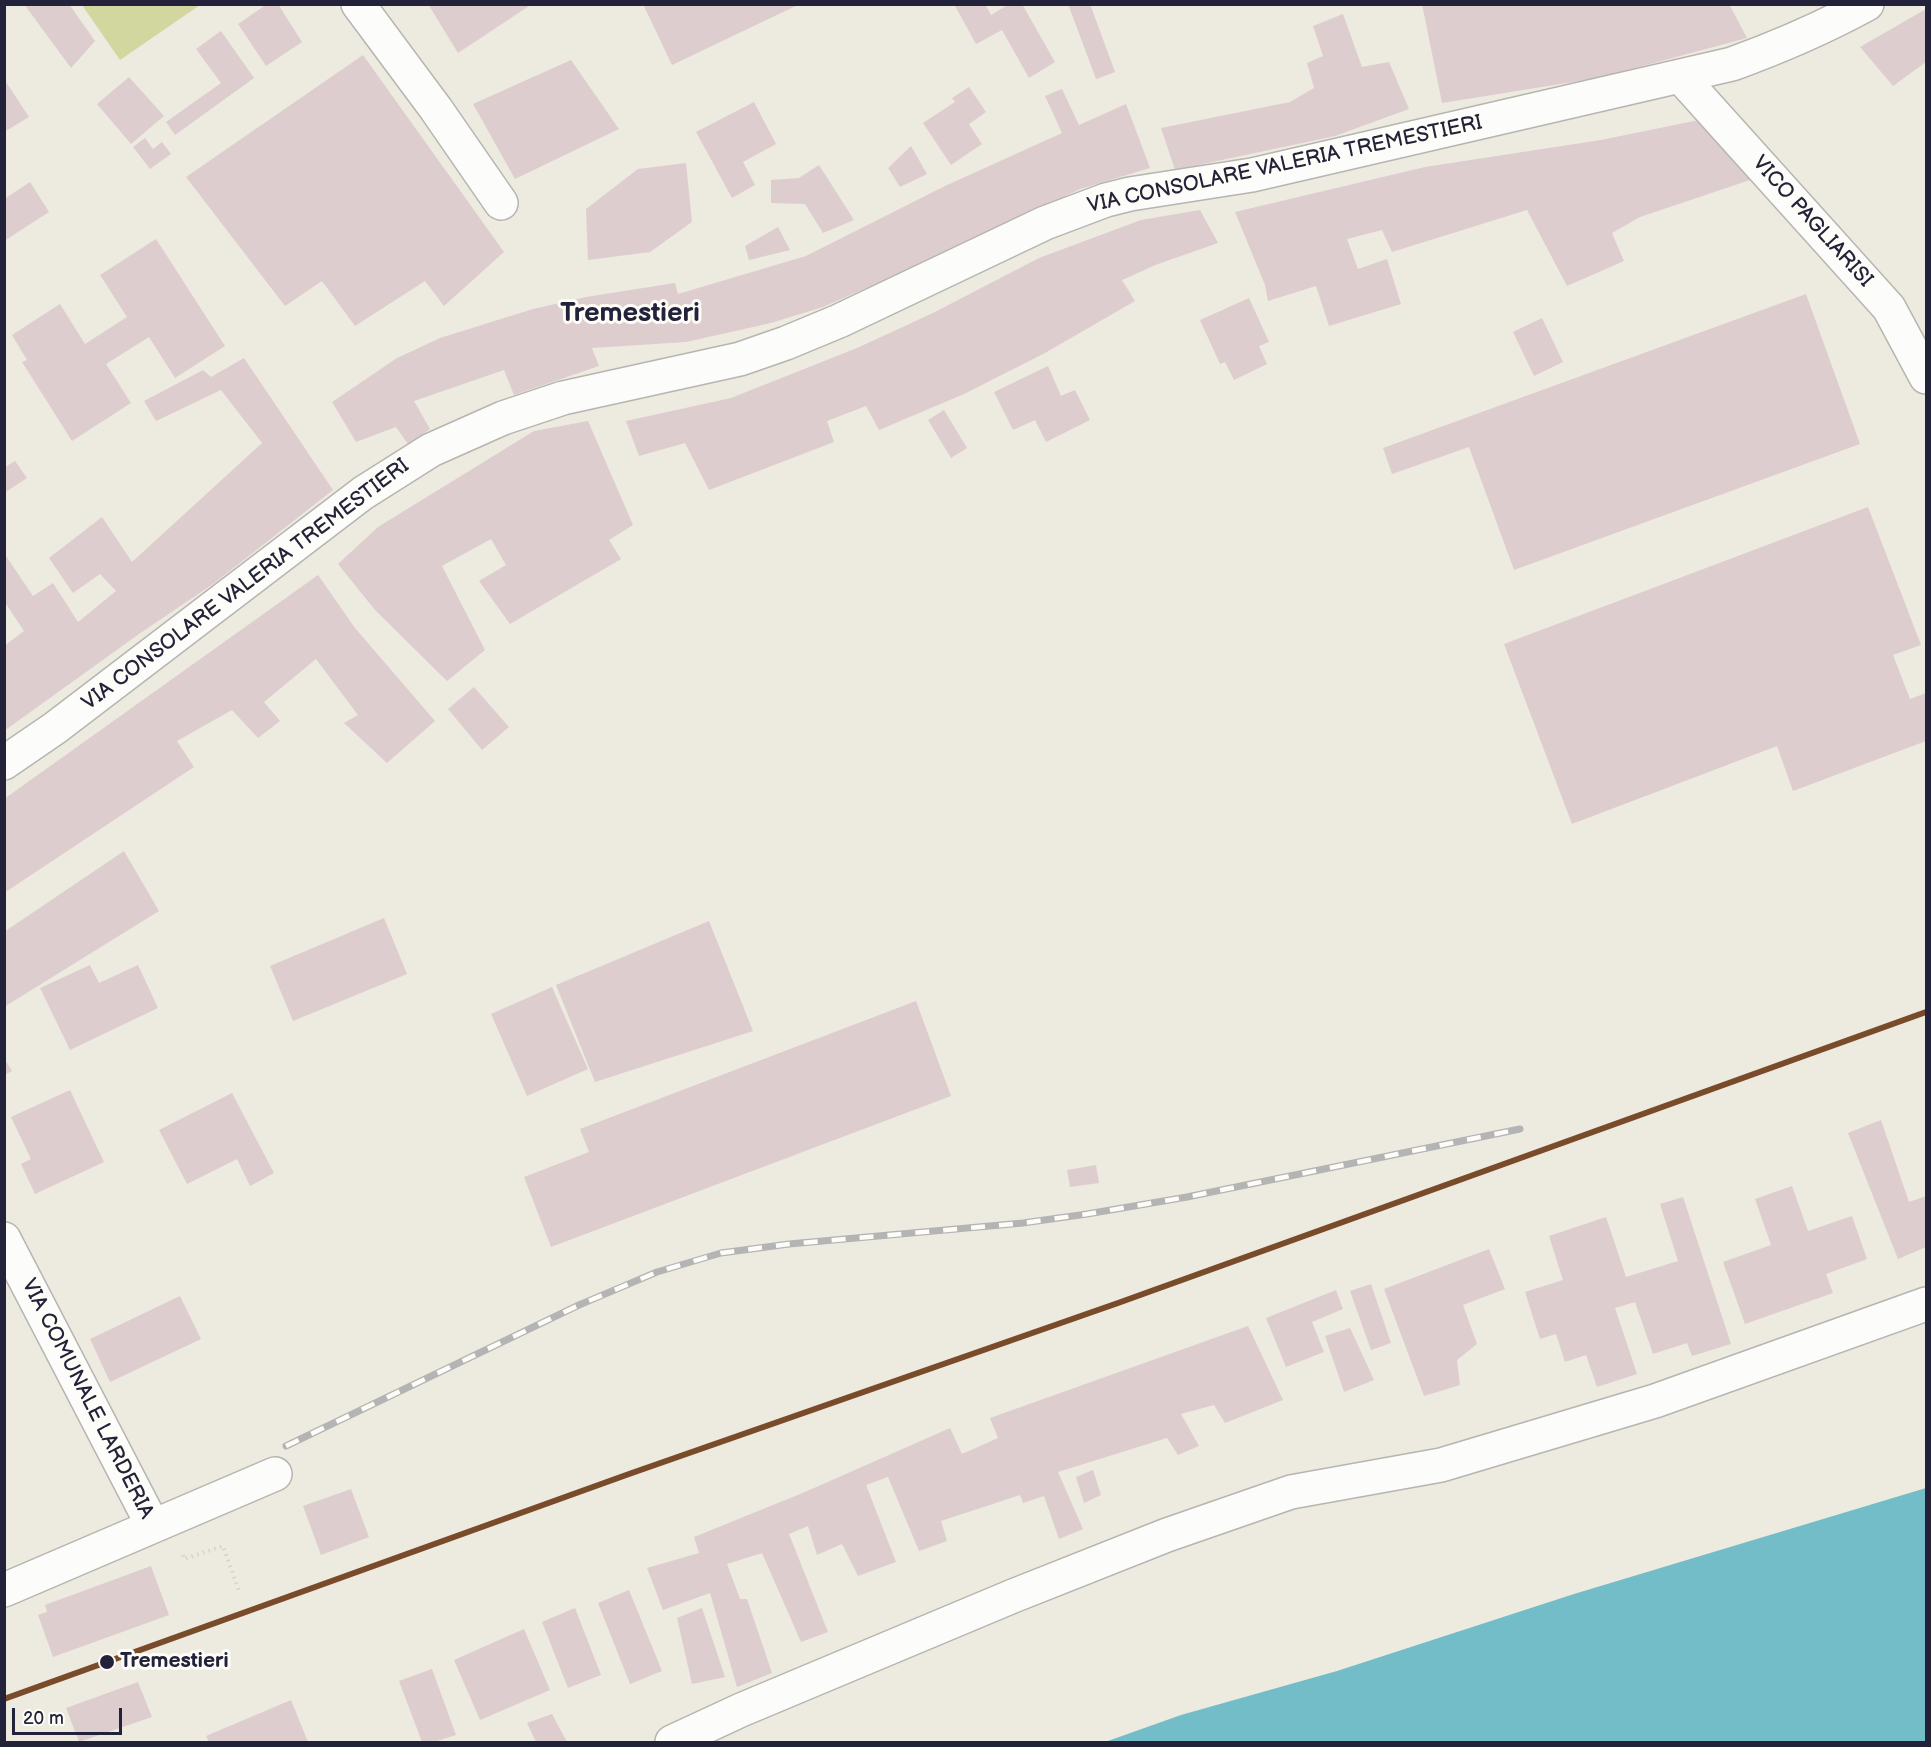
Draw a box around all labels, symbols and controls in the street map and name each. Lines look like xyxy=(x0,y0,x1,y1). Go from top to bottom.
street label: VIA CONSOLARE VALERIA TREMESTIERI xyxy=(1085,111,1485,219)
street label: VICO PAGLIARISI xyxy=(1746,151,1878,293)
district label: Tremestieri xyxy=(560,298,700,330)
street label: VIA CONSOLARE VALERIA TREMESTIERI xyxy=(78,454,414,716)
street label: VIA COMUNALE LARDERIA xyxy=(15,1275,159,1523)
place label: Tremestieri xyxy=(120,1649,229,1675)
marker: Tremestieri xyxy=(98,1653,116,1671)
scale bar xyxy=(15,1696,124,1734)
text: 20 m xyxy=(23,1708,64,1729)

